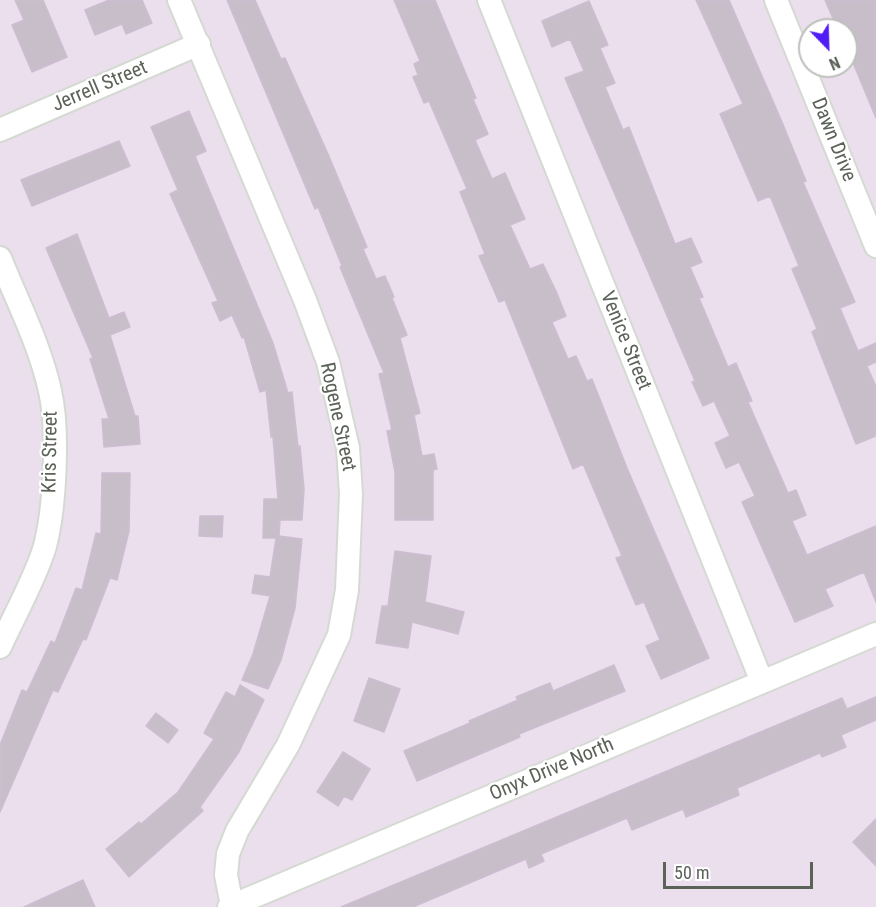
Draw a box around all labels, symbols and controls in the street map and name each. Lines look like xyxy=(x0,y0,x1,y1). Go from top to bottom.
north arrow xyxy=(798,18,858,78)
text: N xyxy=(826,53,843,74)
street label: Jerrell Street xyxy=(49,56,151,118)
street label: Dawn Drive xyxy=(805,95,861,185)
street label: Venice Street xyxy=(594,288,656,394)
street label: Rogene Street xyxy=(314,361,360,473)
street label: Kris Street xyxy=(38,411,64,493)
street label: Onyx Drive North xyxy=(486,733,618,807)
scale bar xyxy=(666,850,816,888)
text: 50 m xyxy=(674,862,709,883)

